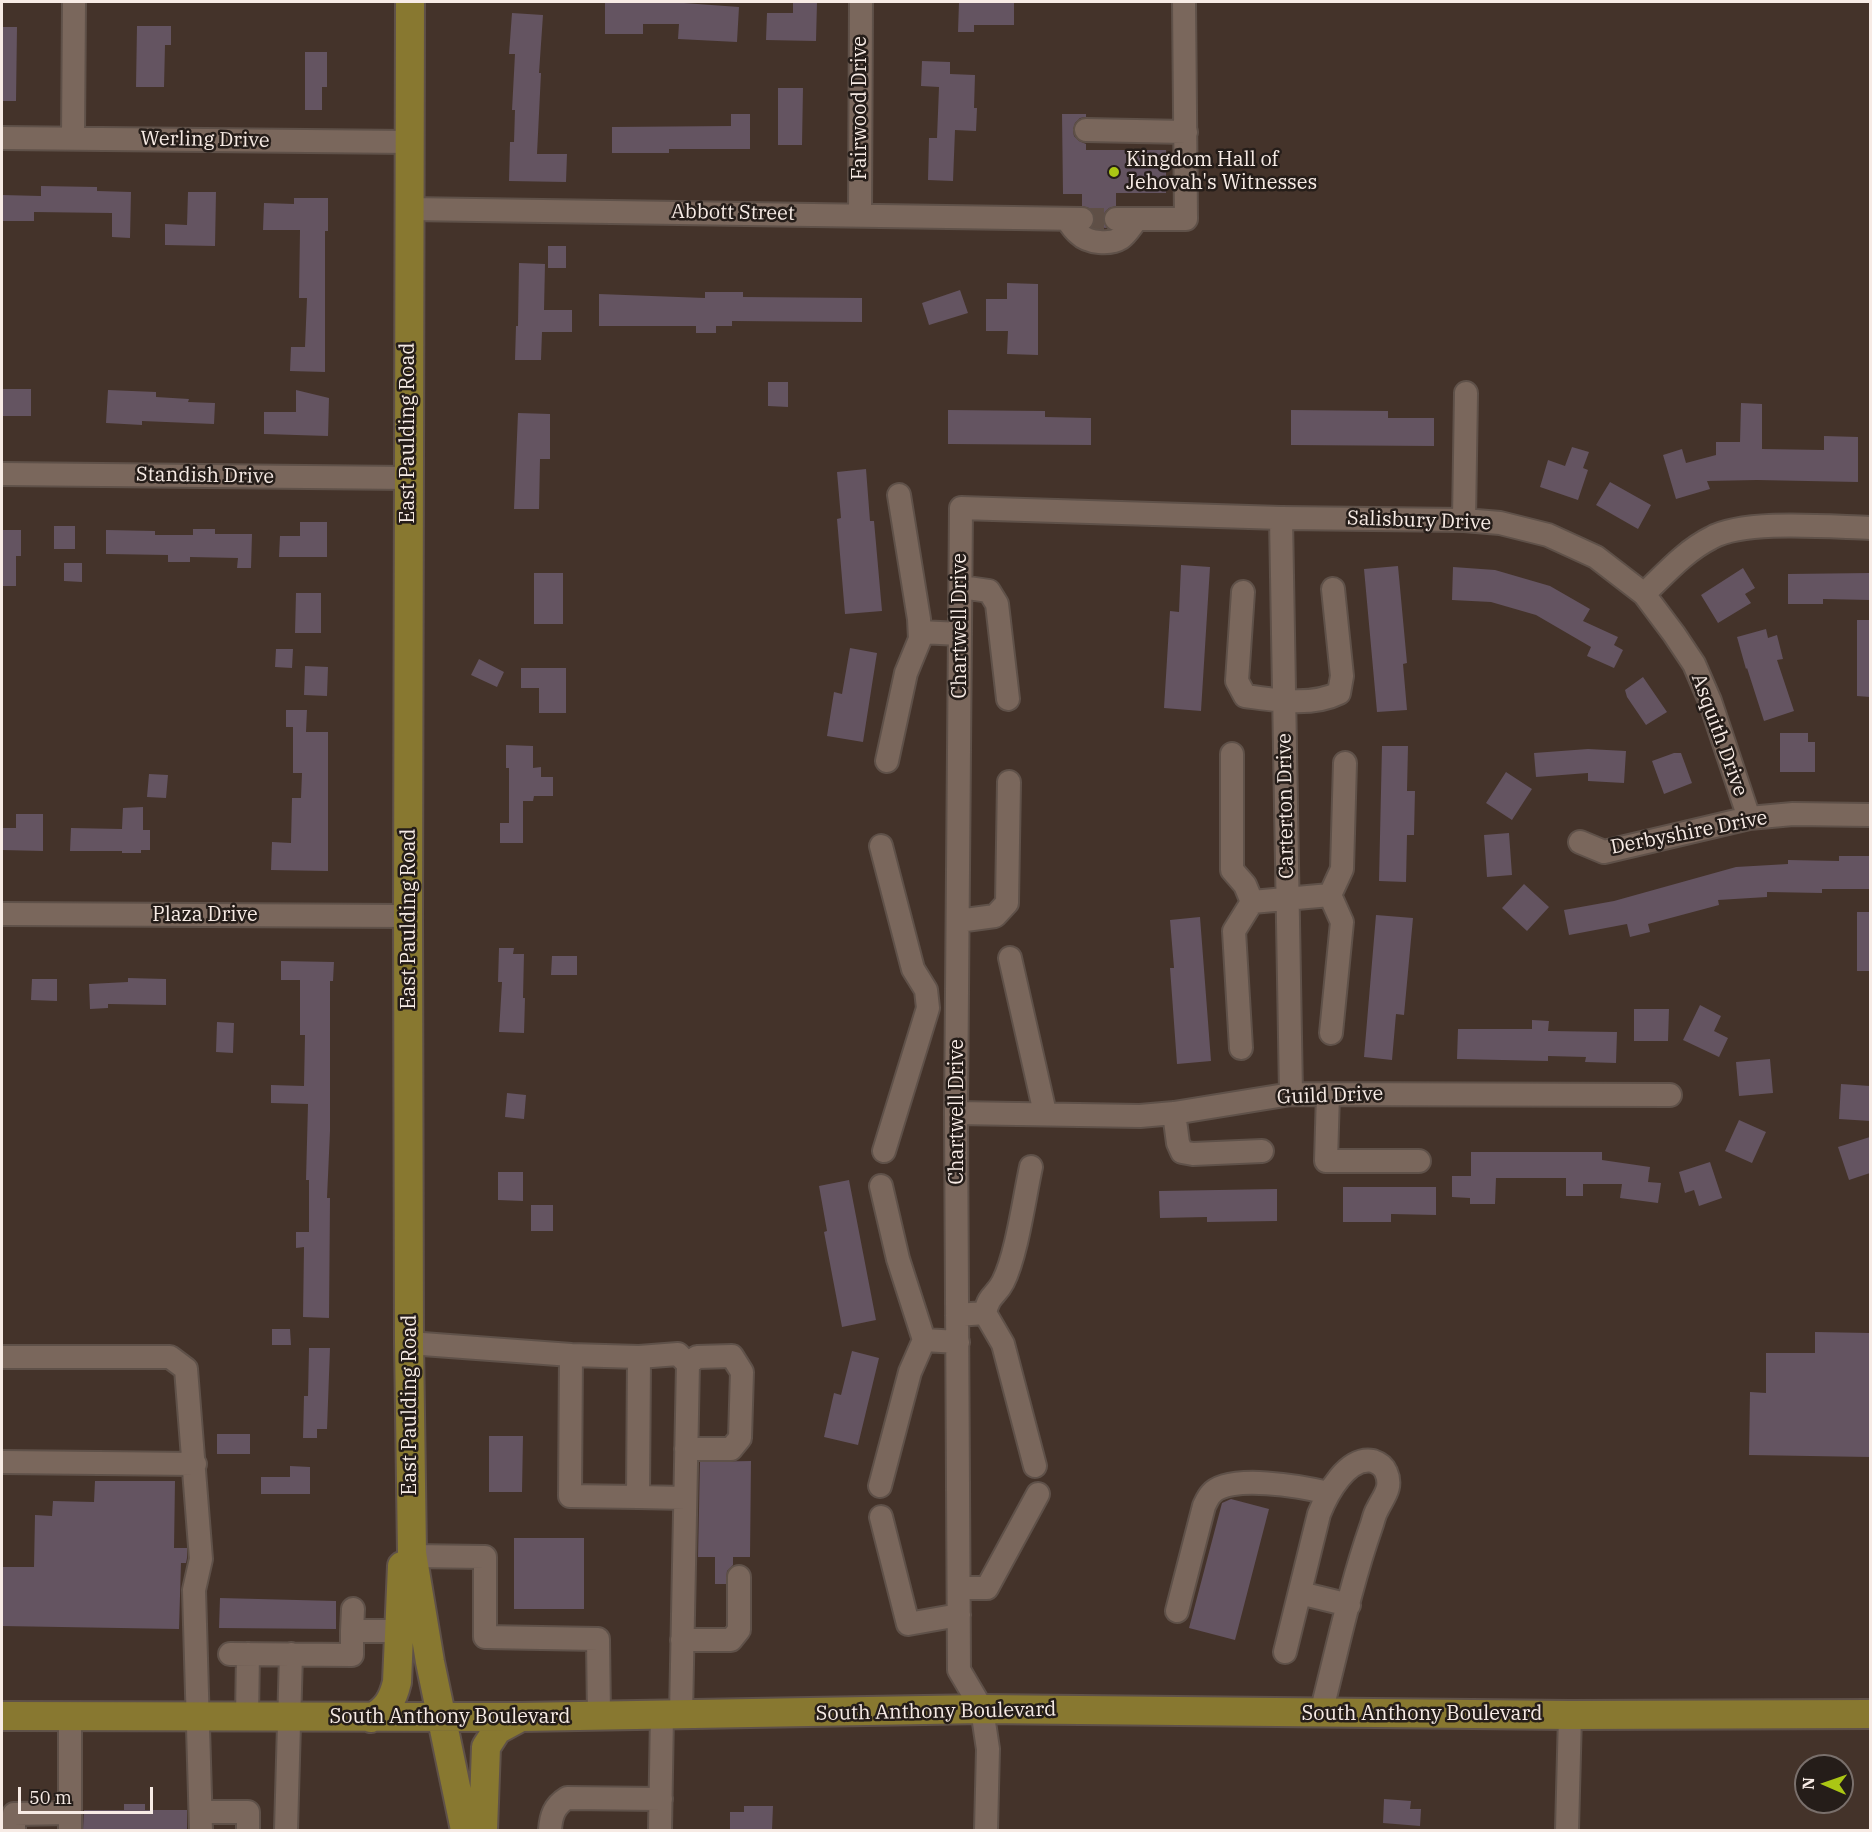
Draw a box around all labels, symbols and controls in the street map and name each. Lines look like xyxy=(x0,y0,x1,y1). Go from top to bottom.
street label: Fairwood Drive xyxy=(848,36,872,180)
street label: Werling Drive xyxy=(140,127,270,153)
place label: Kingdom Hall of Jehovah's Witnesses xyxy=(1126,148,1317,195)
marker: Kingdom Hall of Jehovah's Witnesses xyxy=(1107,165,1121,179)
street label: Abbott Street xyxy=(671,200,795,226)
street label: East Paulding Road xyxy=(396,343,420,523)
street label: Standish Drive xyxy=(136,463,274,489)
street label: Salisbury Drive xyxy=(1346,506,1492,536)
street label: Chartwell Drive xyxy=(948,553,972,699)
street label: Asquith Drive xyxy=(1686,670,1752,800)
street label: Carterton Drive xyxy=(1273,733,1299,879)
street label: Derbyshire Drive xyxy=(1608,806,1770,860)
street label: East Paulding Road xyxy=(397,829,421,1009)
street label: Plaza Drive xyxy=(152,903,258,927)
street label: Chartwell Drive xyxy=(945,1039,969,1185)
street label: Guild Drive xyxy=(1276,1082,1384,1110)
street label: East Paulding Road xyxy=(398,1315,422,1495)
street label: South Anthony Boulevard xyxy=(815,1698,1057,1726)
street label: South Anthony Boulevard xyxy=(1302,1702,1542,1726)
street label: South Anthony Boulevard xyxy=(330,1705,570,1729)
north arrow xyxy=(1794,1754,1854,1814)
scale bar xyxy=(21,1775,156,1813)
text: N xyxy=(1798,1777,1818,1790)
text: 50 m xyxy=(29,1786,72,1809)

